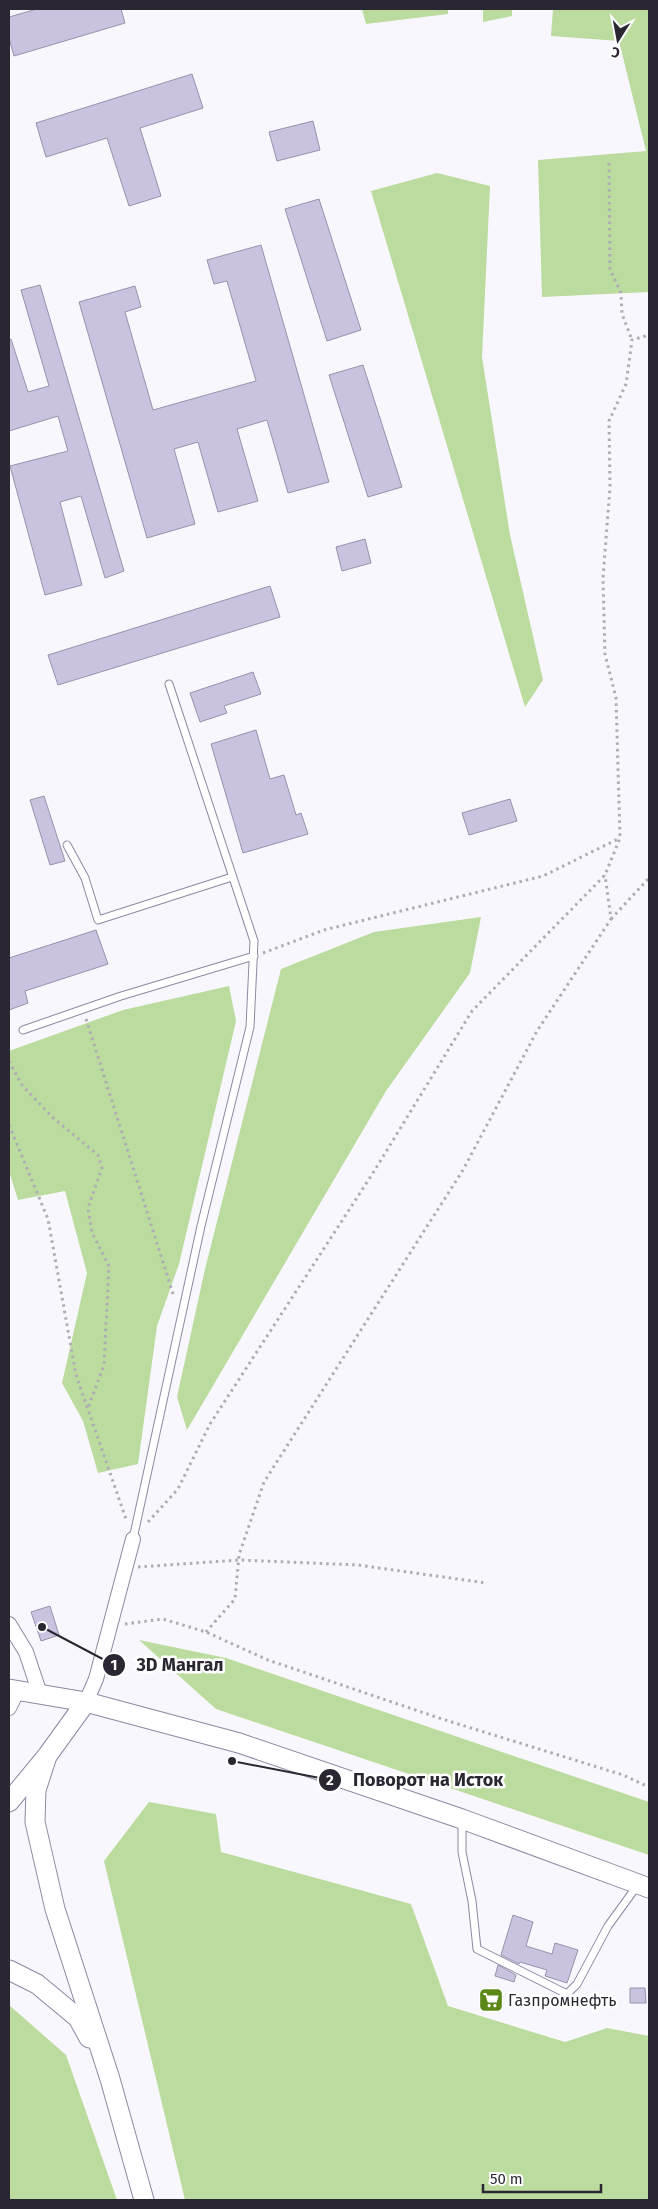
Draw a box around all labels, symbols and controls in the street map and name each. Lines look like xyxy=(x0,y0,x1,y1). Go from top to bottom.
north arrow xyxy=(593,15,643,65)
text: С xyxy=(610,43,621,61)
callout: 3D Мангал xyxy=(101,1649,233,1682)
text: 3D Мангал xyxy=(135,1654,224,1676)
text: 1 xyxy=(111,1656,117,1674)
callout: Поворот на Исток xyxy=(318,1763,513,1796)
text: Поворот на Исток xyxy=(353,1769,503,1791)
text: 2 xyxy=(326,1771,334,1789)
supermarket icon: Газпромнефть xyxy=(478,1987,504,2013)
place label: Газпромнефть xyxy=(508,1991,617,2010)
scale bar xyxy=(483,2162,600,2194)
text: 50 m xyxy=(490,2170,523,2188)

